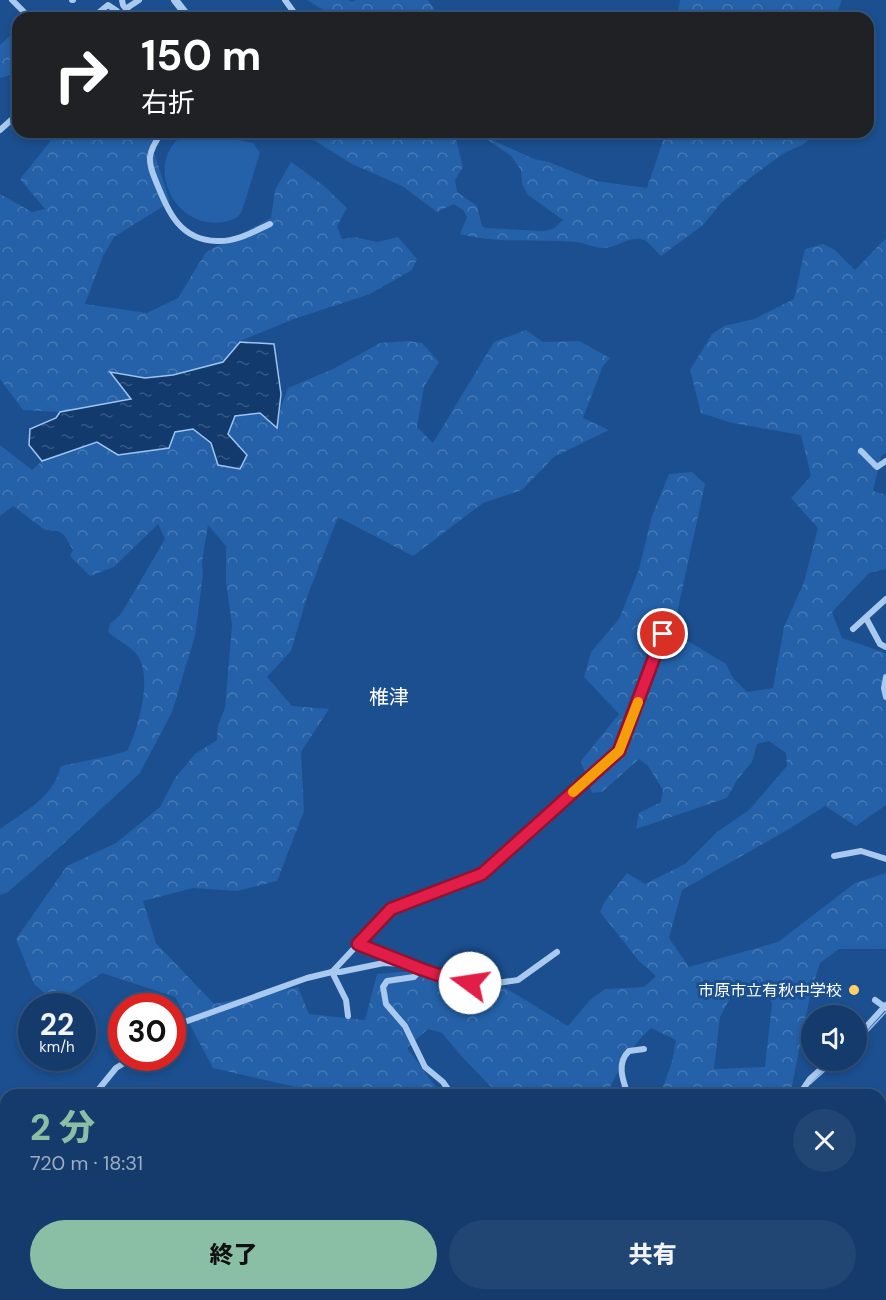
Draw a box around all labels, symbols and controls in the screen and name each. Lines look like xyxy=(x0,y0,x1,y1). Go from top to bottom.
text: 150 m xyxy=(141,28,261,83)
icon: right xyxy=(42,36,120,114)
text: 右折 xyxy=(141,85,195,120)
pin xyxy=(637,608,688,659)
icon: arrive xyxy=(646,617,679,650)
district label: 椎津 xyxy=(369,684,409,710)
position arrow xyxy=(438,951,502,1015)
place label: 市原市立有秋中学校 xyxy=(698,980,842,1001)
marker: 市原市立有秋中学校 xyxy=(847,983,861,997)
speed limit sign: 30 xyxy=(108,993,186,1071)
text: 22 xyxy=(40,1005,74,1044)
map controls xyxy=(801,1005,867,1071)
button: sound xyxy=(801,1005,867,1071)
text: km/h xyxy=(39,1037,75,1057)
text: 2 分 xyxy=(30,1104,95,1151)
button: close xyxy=(793,1109,856,1172)
text: 720 m · 18:31 xyxy=(30,1150,143,1176)
button: 終了 xyxy=(30,1220,437,1289)
button: 共有 xyxy=(449,1220,856,1289)

